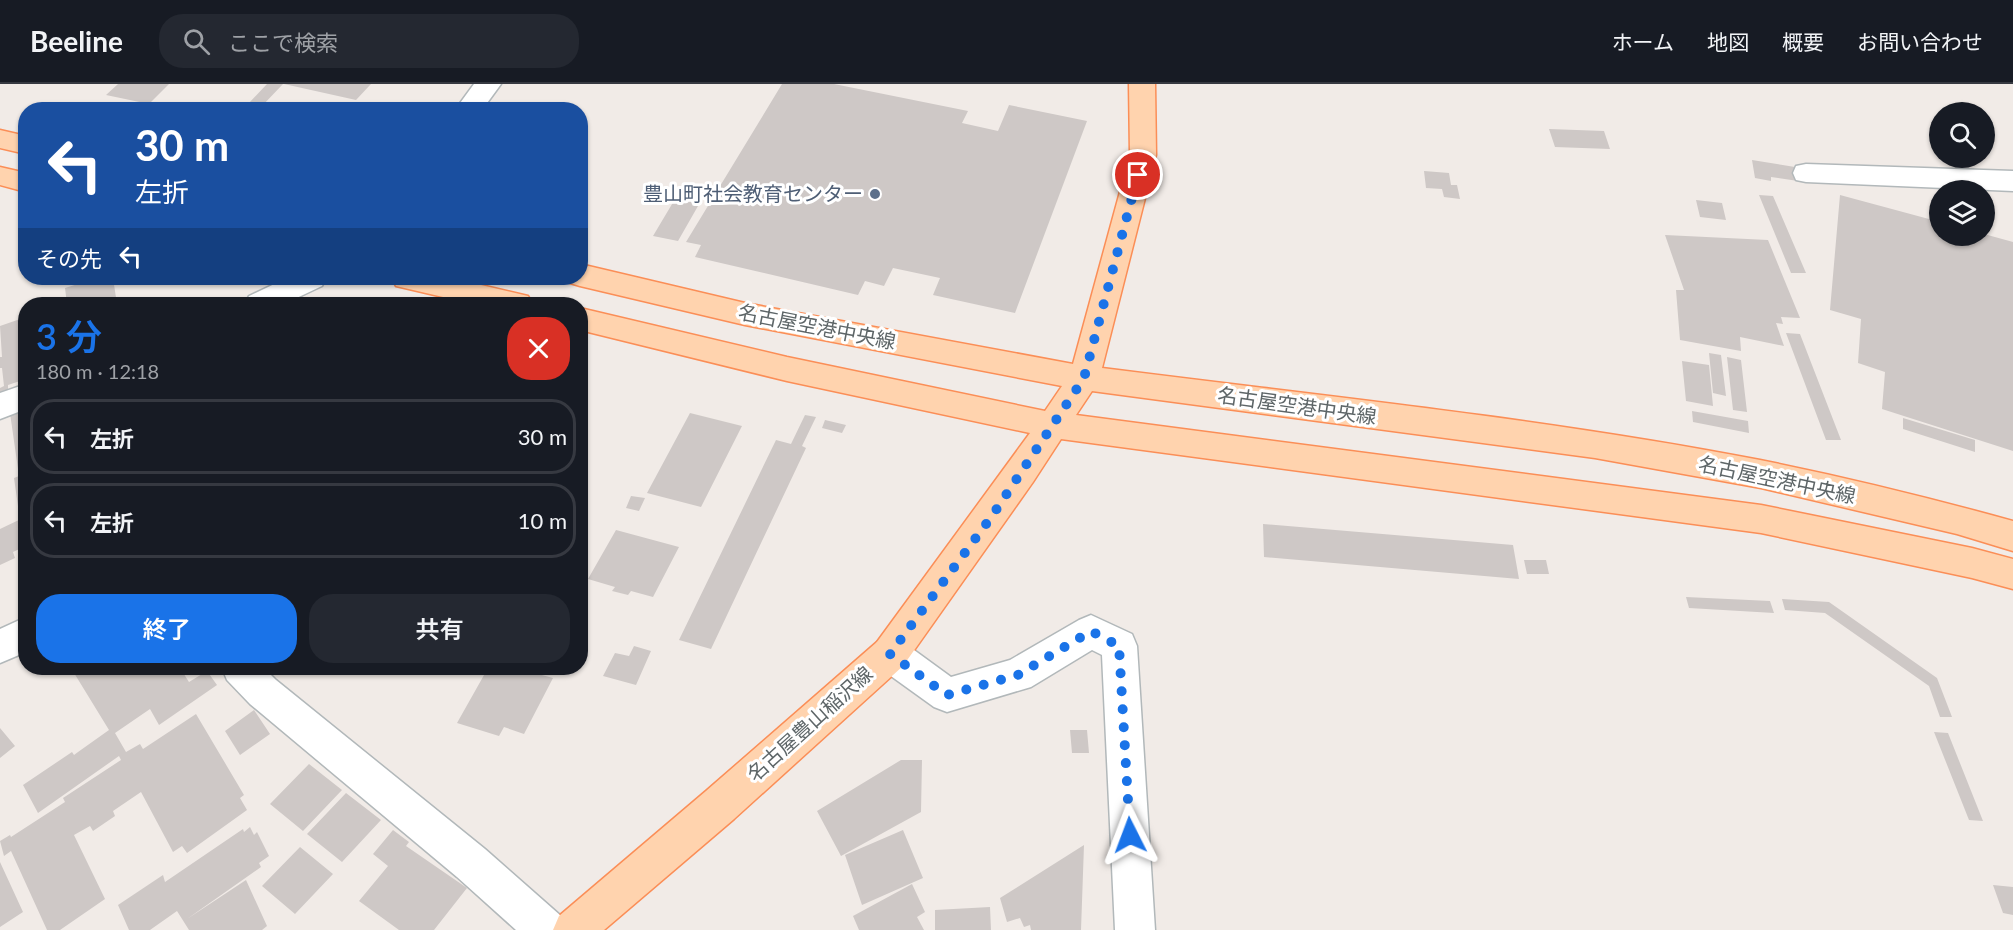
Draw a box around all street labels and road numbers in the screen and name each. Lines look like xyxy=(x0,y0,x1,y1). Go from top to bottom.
street label: 名古屋空港中央線 xyxy=(736,299,898,353)
street label: 名古屋空港中央線 xyxy=(1216,382,1378,428)
street label: 名古屋空港中央線 xyxy=(1696,451,1858,507)
street label: 名古屋豊山稲沢線 xyxy=(742,661,877,786)

